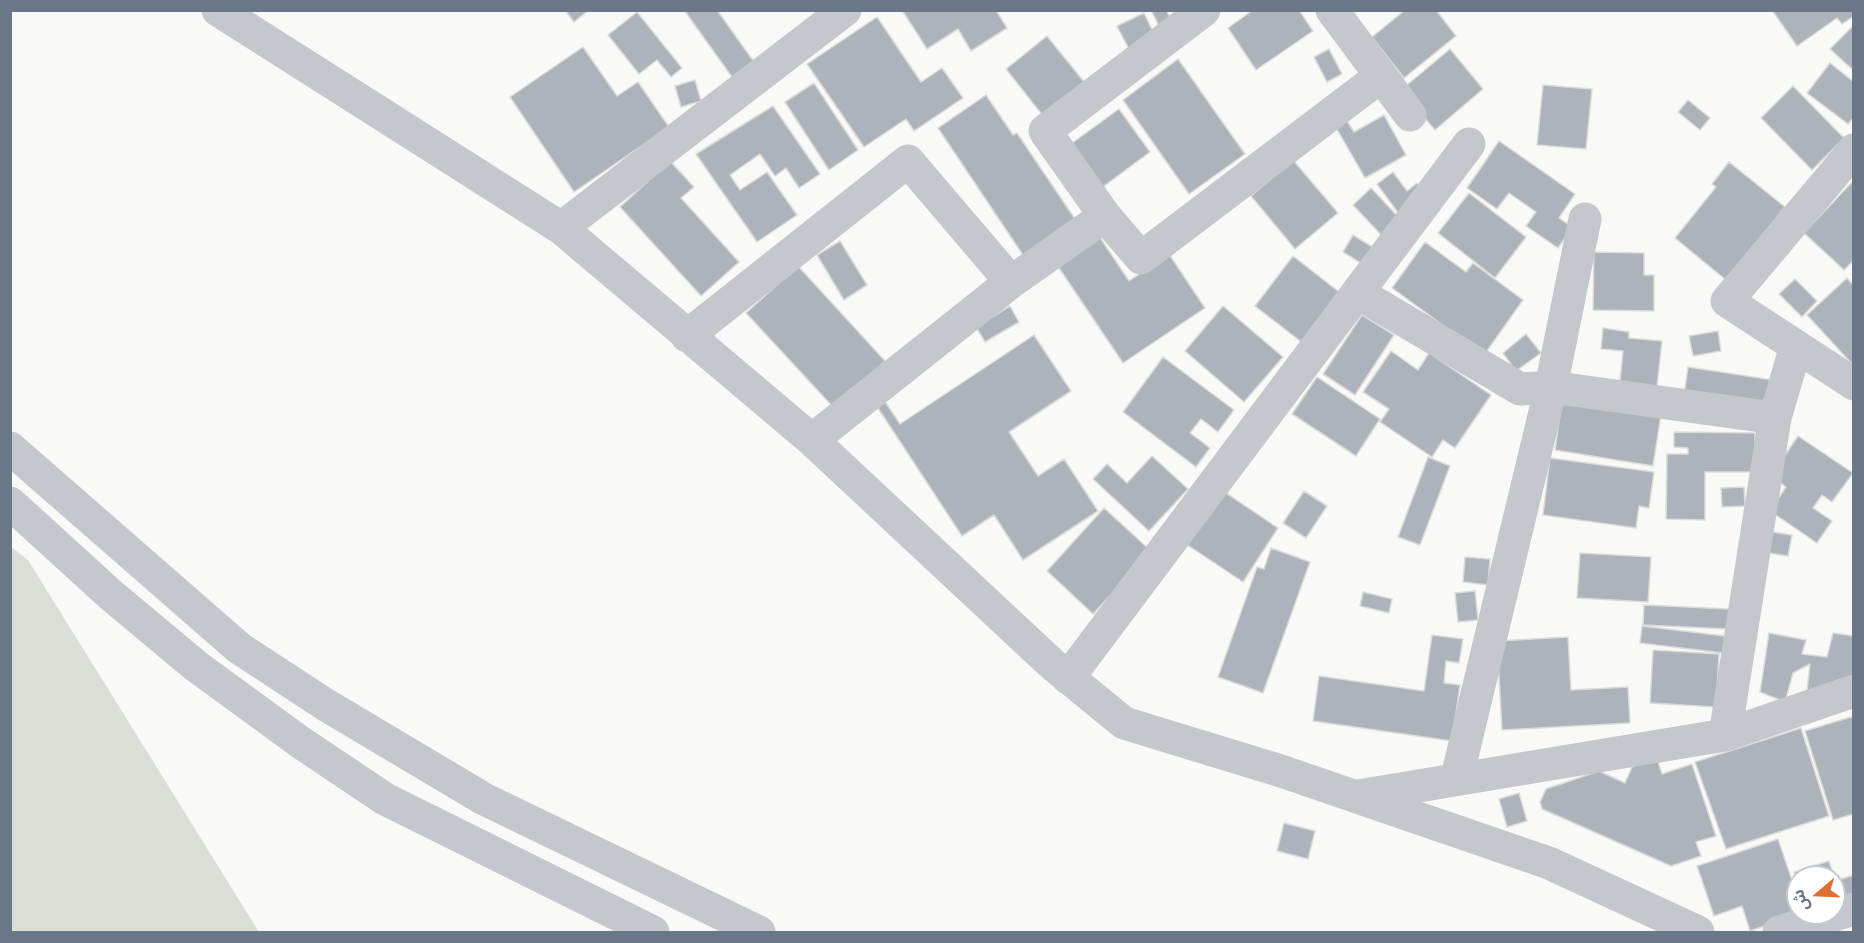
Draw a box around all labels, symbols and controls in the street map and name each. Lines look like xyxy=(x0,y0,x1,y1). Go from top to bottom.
north arrow xyxy=(1786,865,1846,925)
text: ش xyxy=(1789,887,1812,914)

